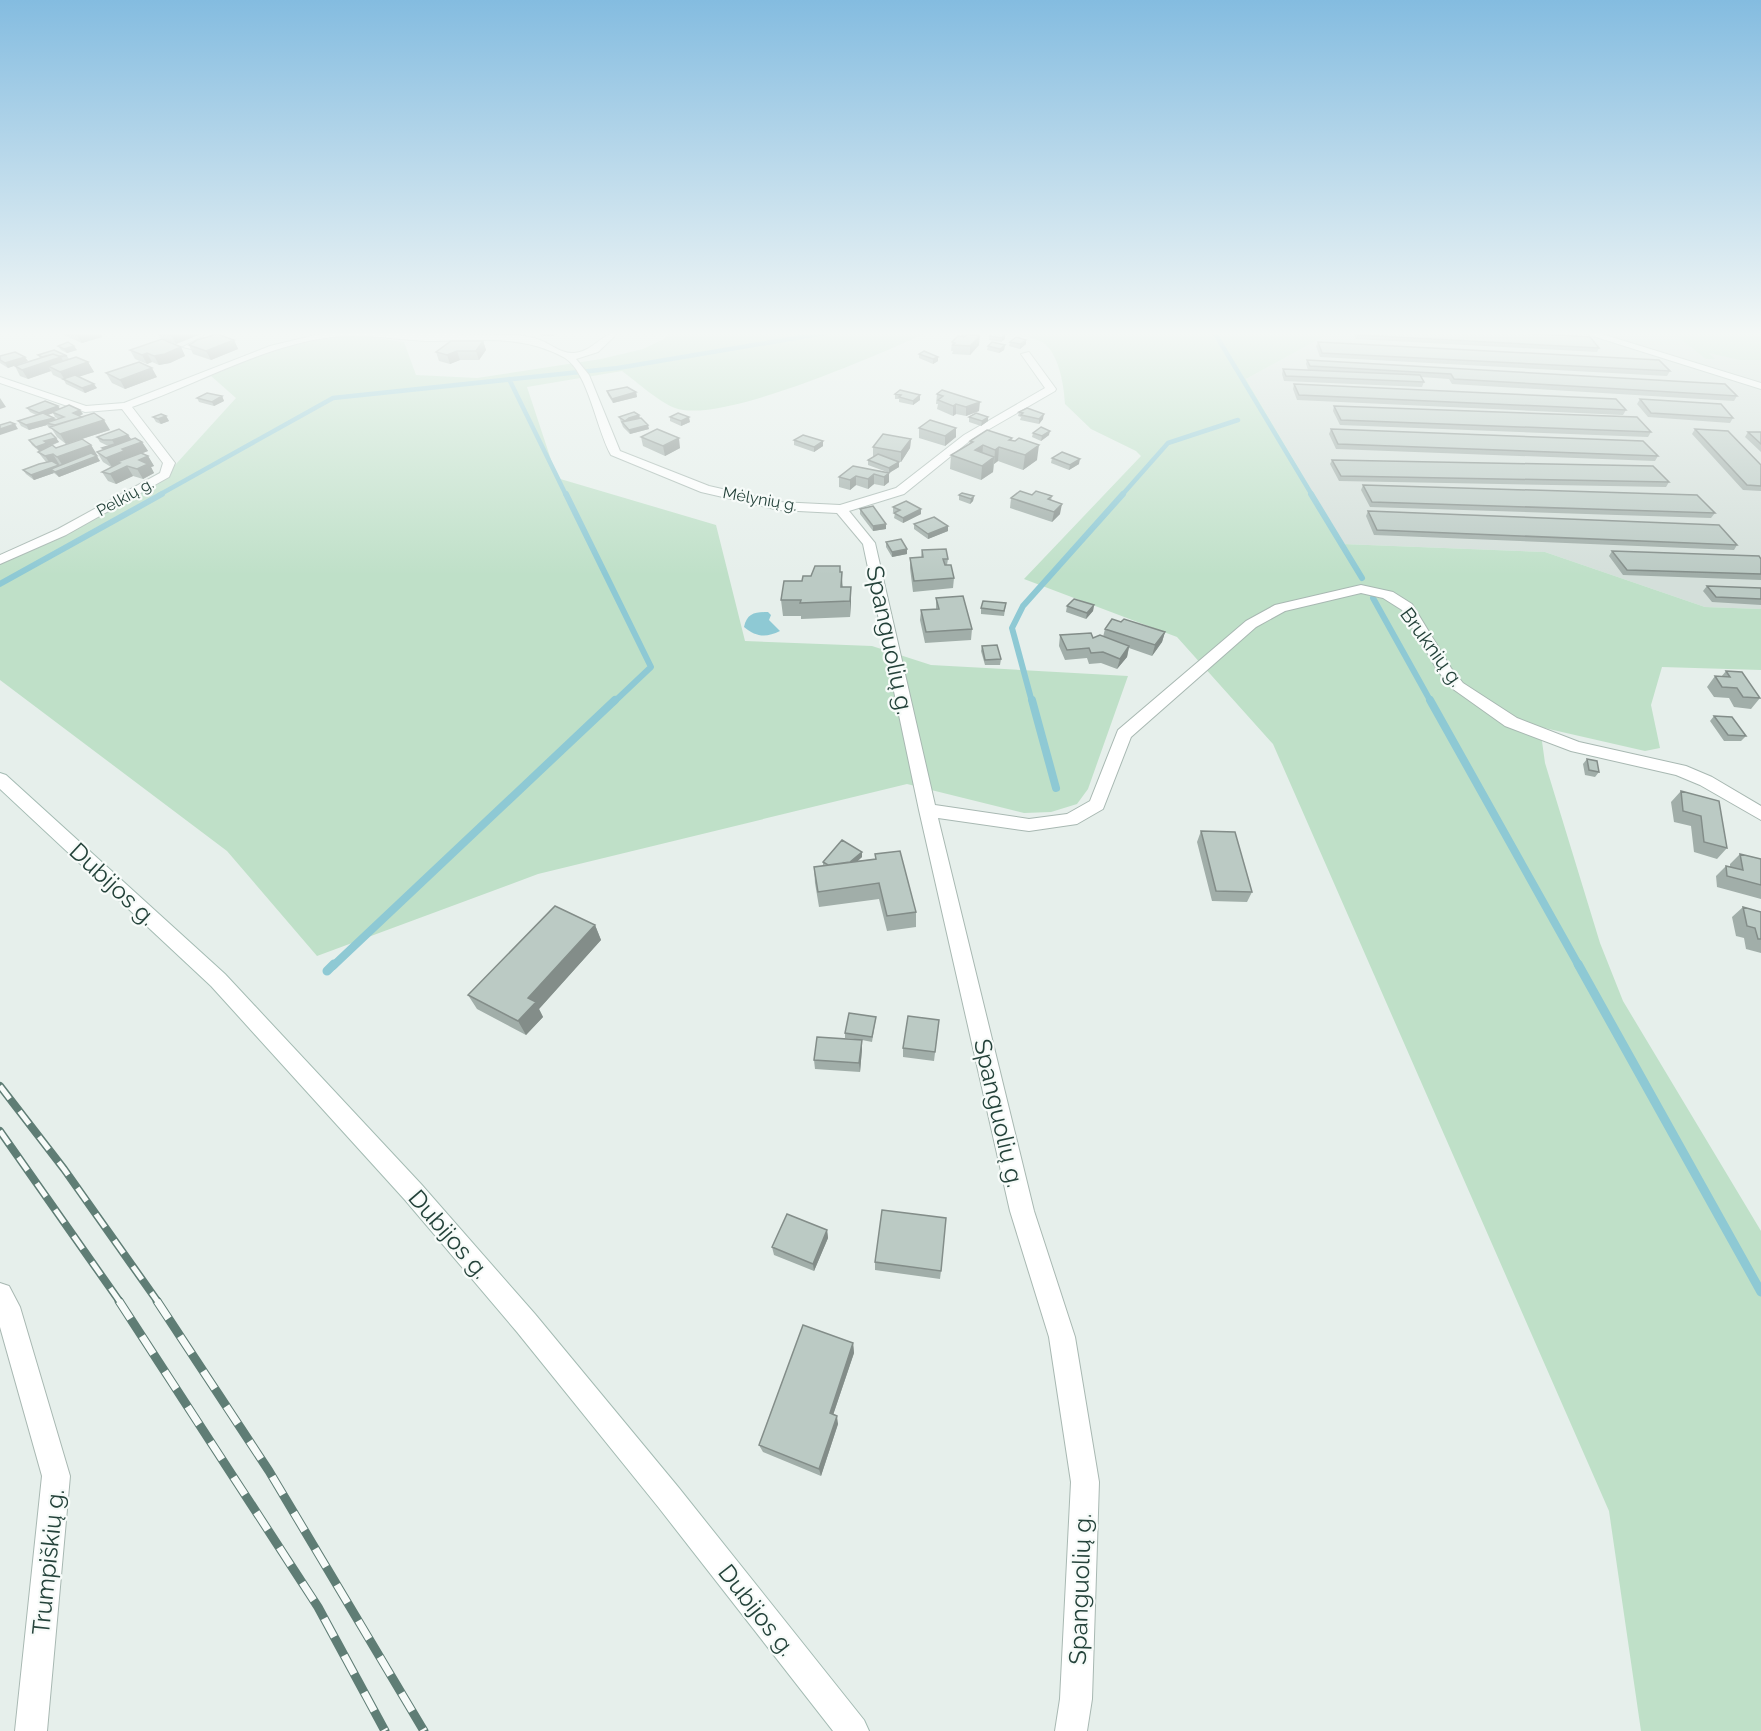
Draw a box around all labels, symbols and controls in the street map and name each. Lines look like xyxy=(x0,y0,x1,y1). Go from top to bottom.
street label: Pelkių g. xyxy=(93,474,157,520)
street label: Mėlynių g. xyxy=(721,483,799,515)
street label: Spanguolių g. xyxy=(860,563,920,717)
street label: Bruknių g. xyxy=(1395,603,1469,691)
street label: Dubijos g. xyxy=(64,836,162,932)
street label: Spanguolių g. xyxy=(968,1036,1030,1190)
street label: Dubijos g. xyxy=(403,1184,495,1284)
street label: Trumpiškių g. xyxy=(26,1488,70,1636)
street label: Spanguolių g. xyxy=(1063,1513,1097,1665)
street label: Dubijos g. xyxy=(712,1558,802,1662)

